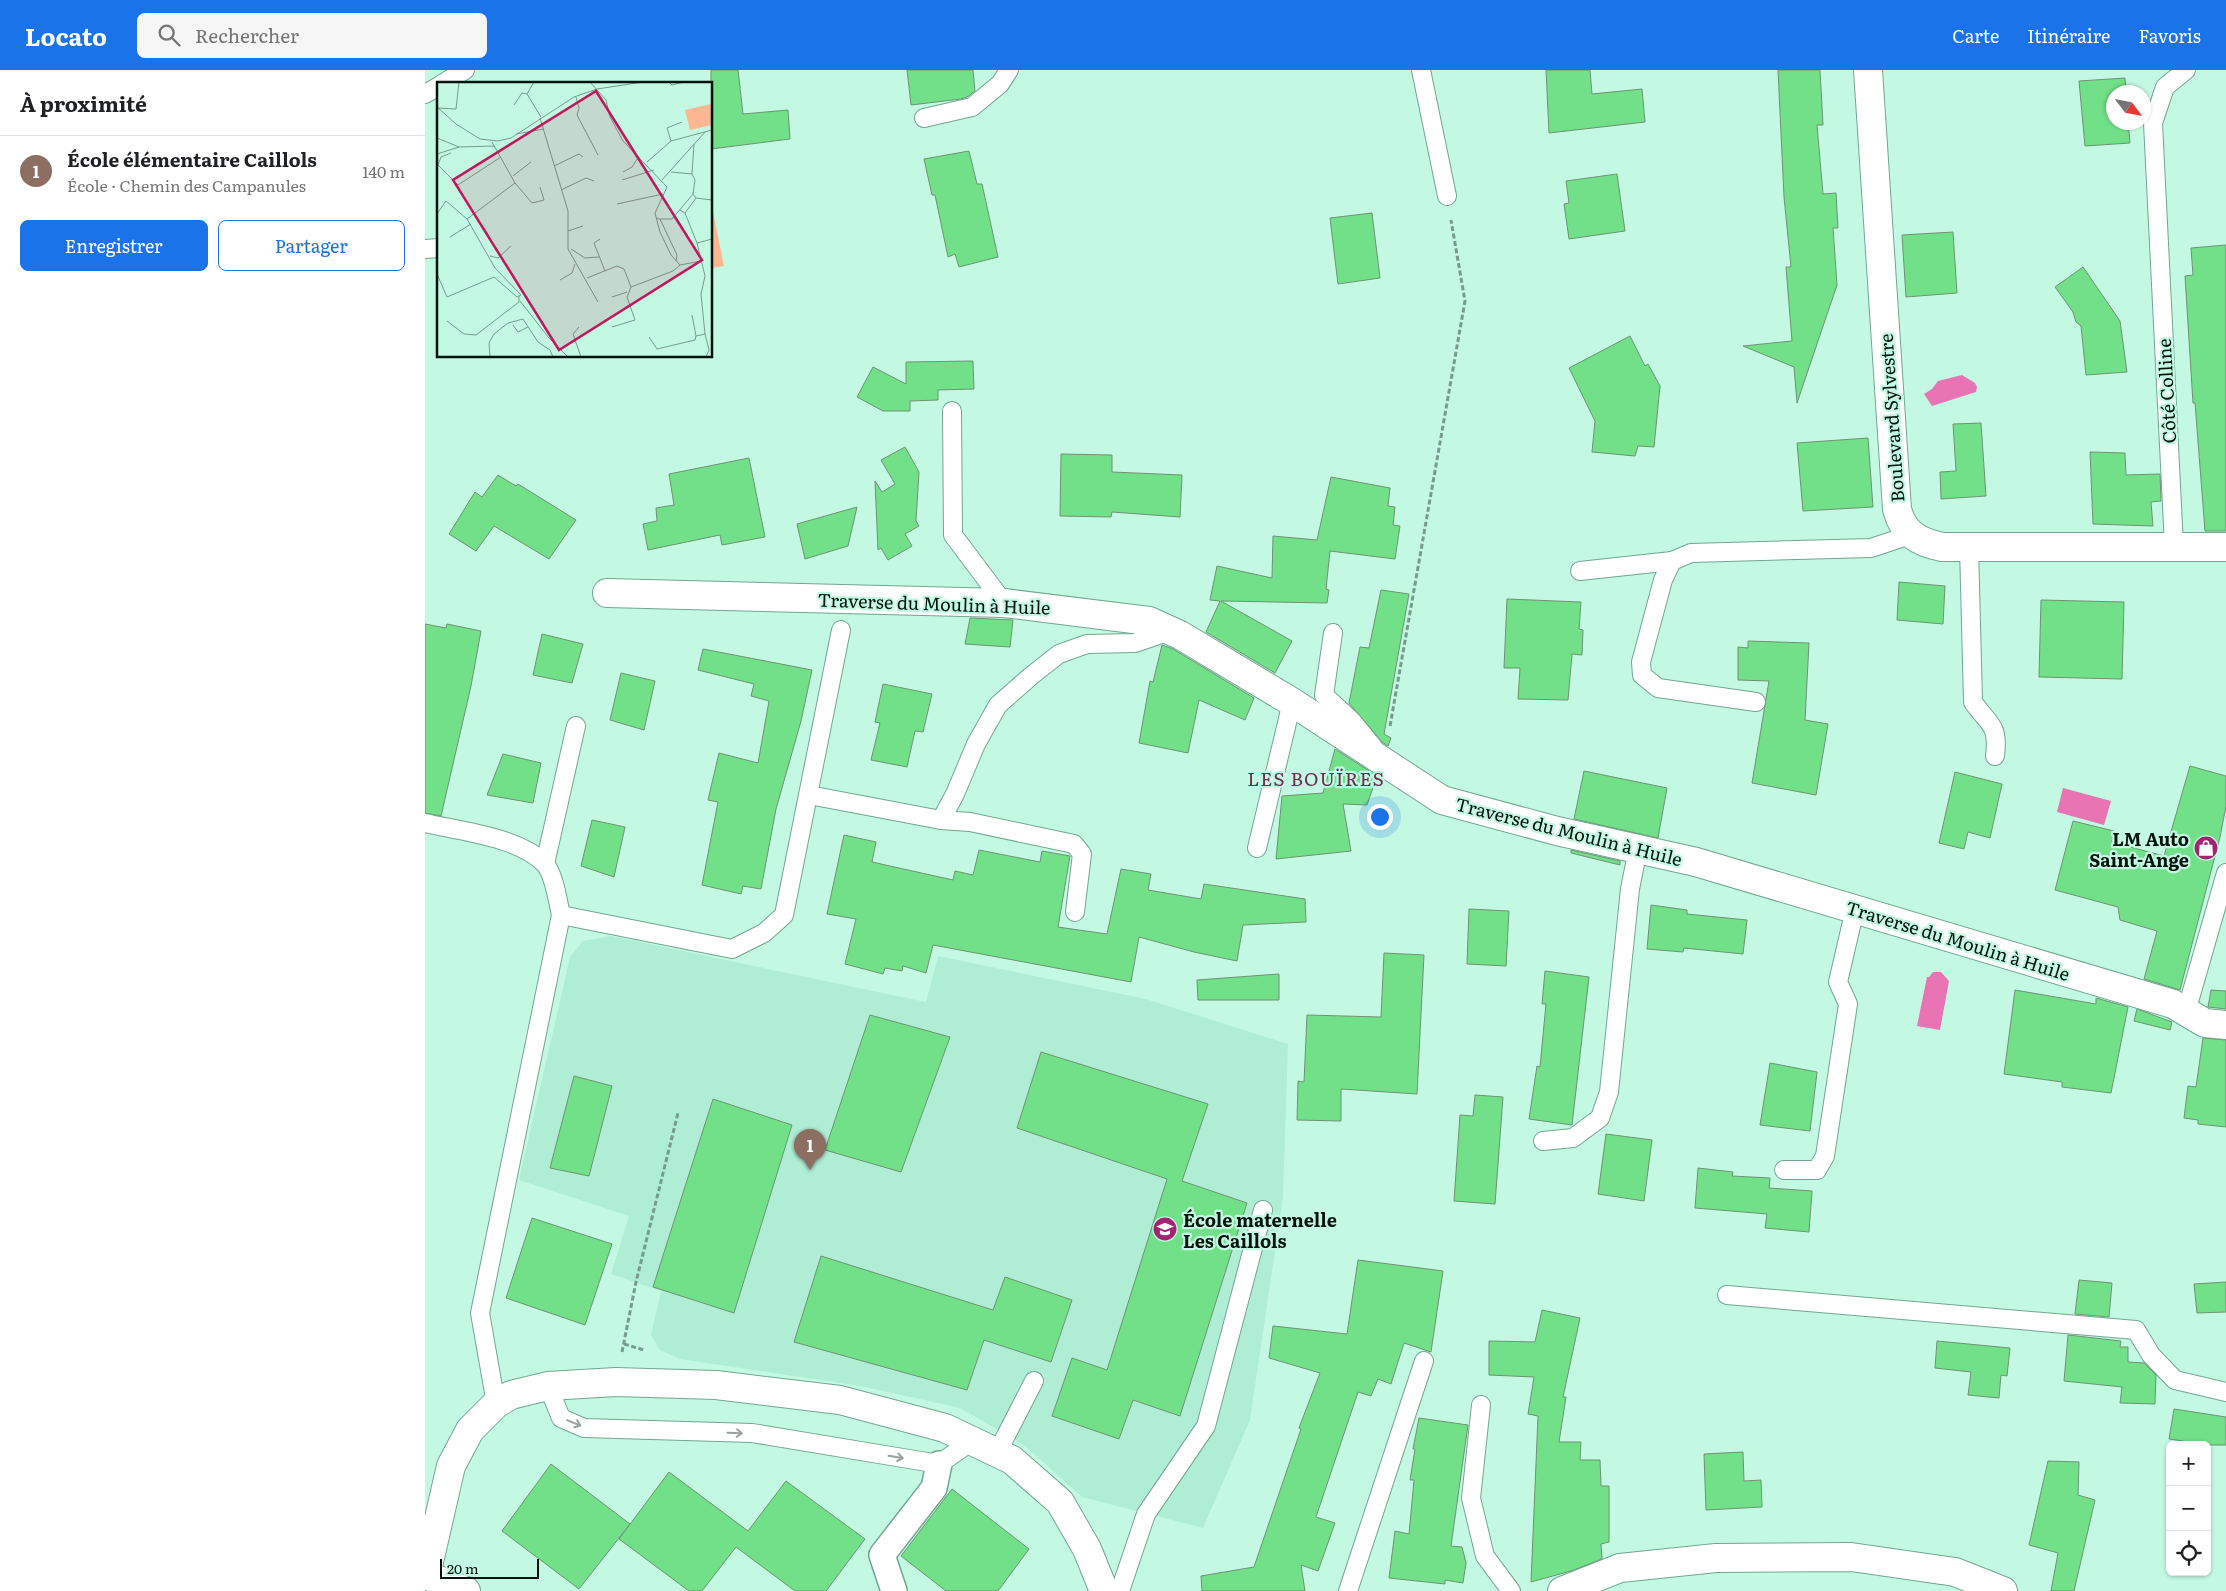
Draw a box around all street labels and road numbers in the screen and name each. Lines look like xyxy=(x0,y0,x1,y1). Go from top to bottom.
street label: Boulevard Sylvestre xyxy=(1872,333,1910,503)
street label: Côté Colline xyxy=(2150,338,2182,444)
street label: Traverse du Moulin à Huile xyxy=(817,585,1051,621)
street label: Traverse du Moulin à Huile xyxy=(1453,790,1685,872)
street label: Traverse du Moulin à Huile xyxy=(1843,893,2073,987)

